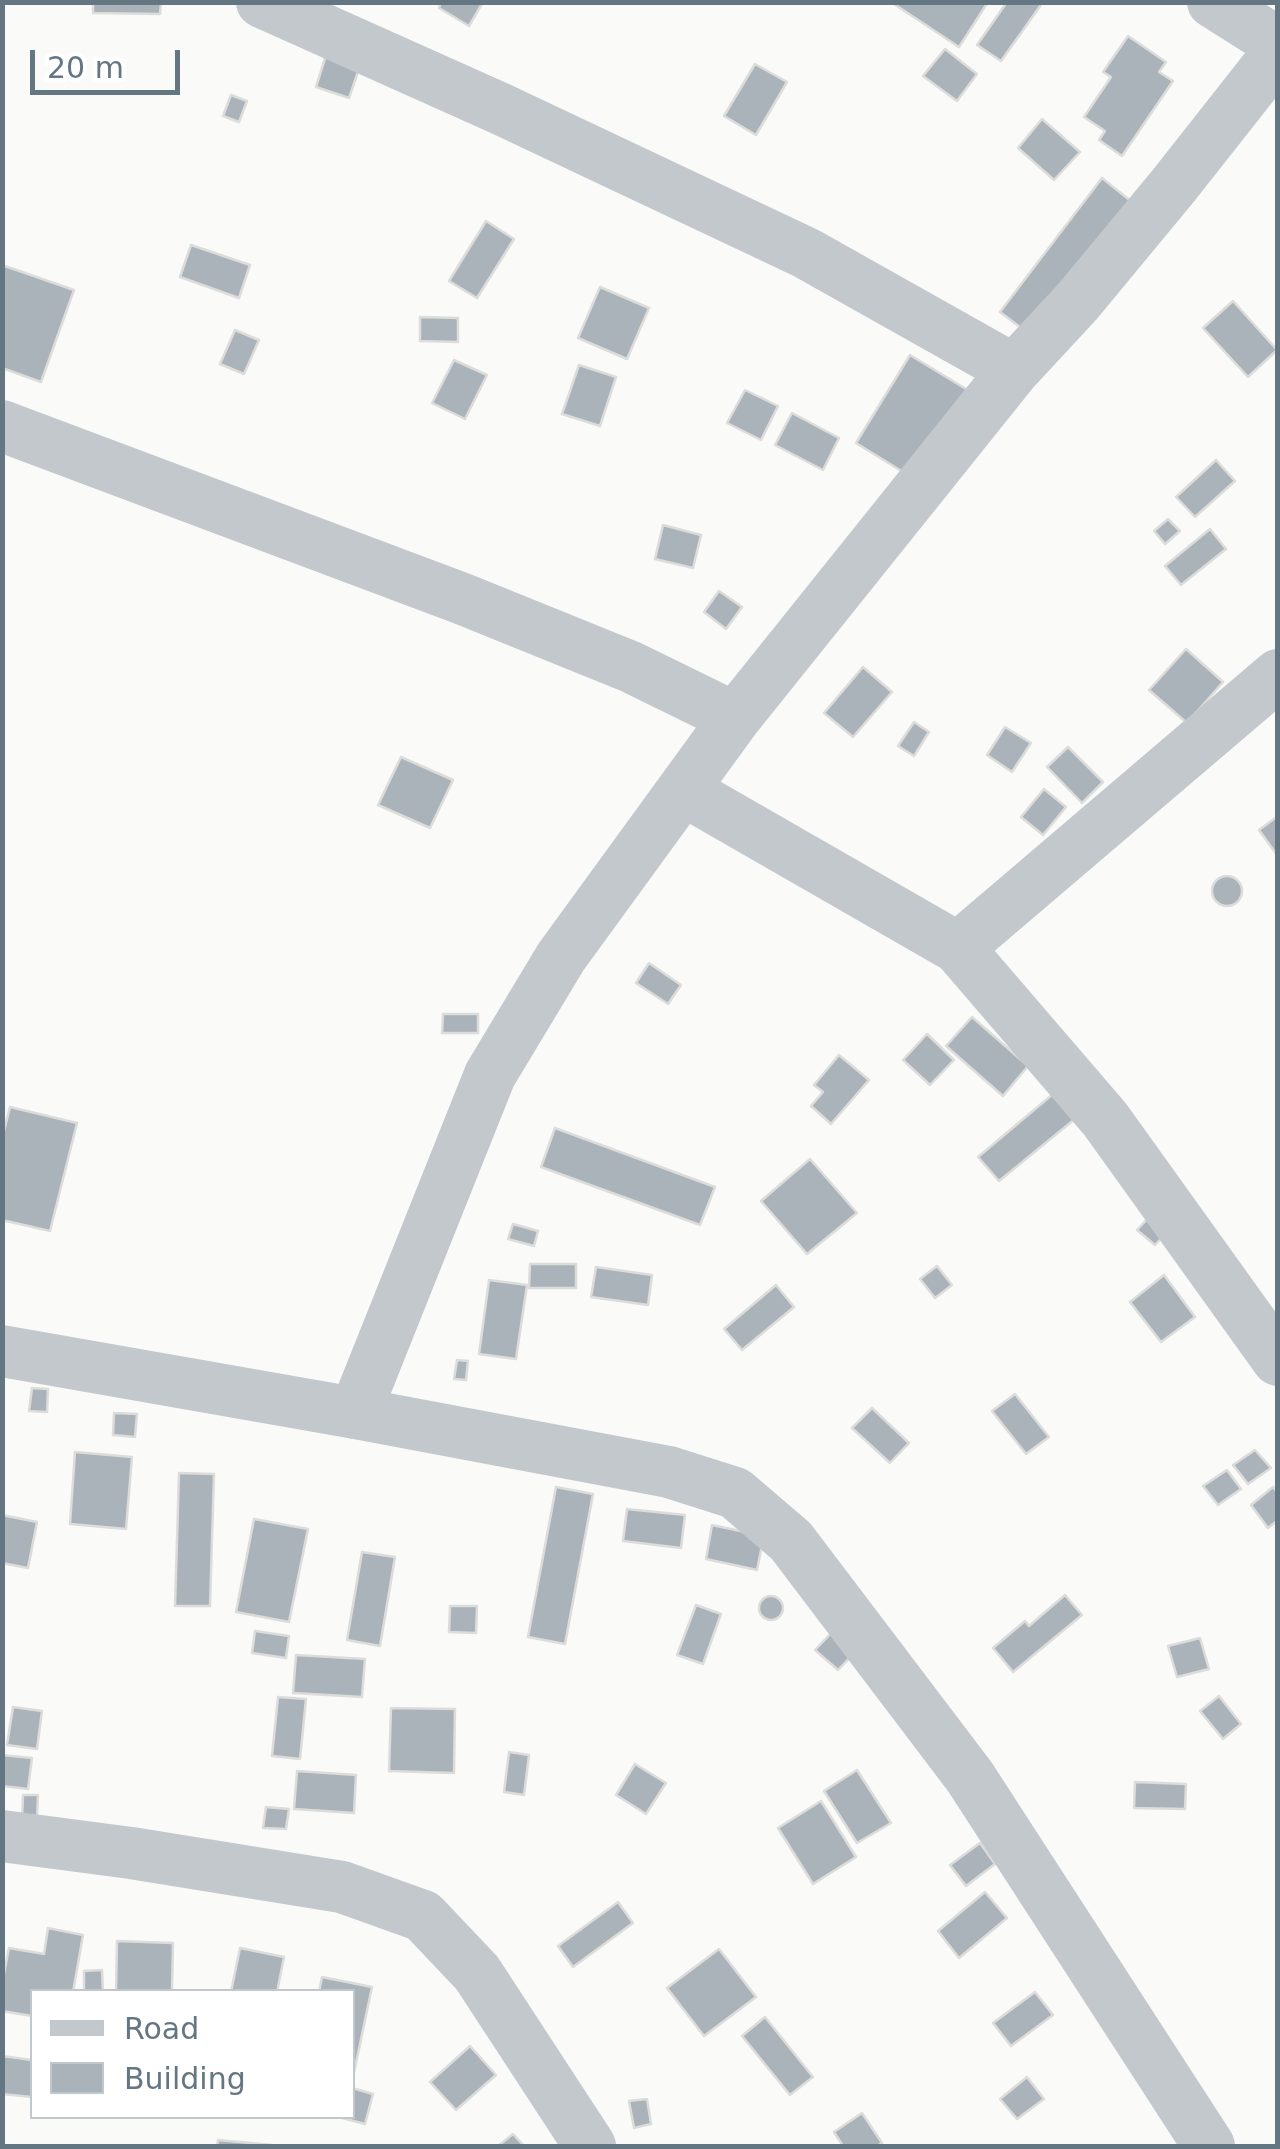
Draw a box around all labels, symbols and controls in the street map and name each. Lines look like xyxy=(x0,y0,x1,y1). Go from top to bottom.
scale bar xyxy=(35,30,185,92)
text: 20 m xyxy=(47,50,124,85)
legend xyxy=(30,1989,355,2119)
text: Road xyxy=(124,2011,199,2046)
text: Building xyxy=(124,2061,246,2096)

